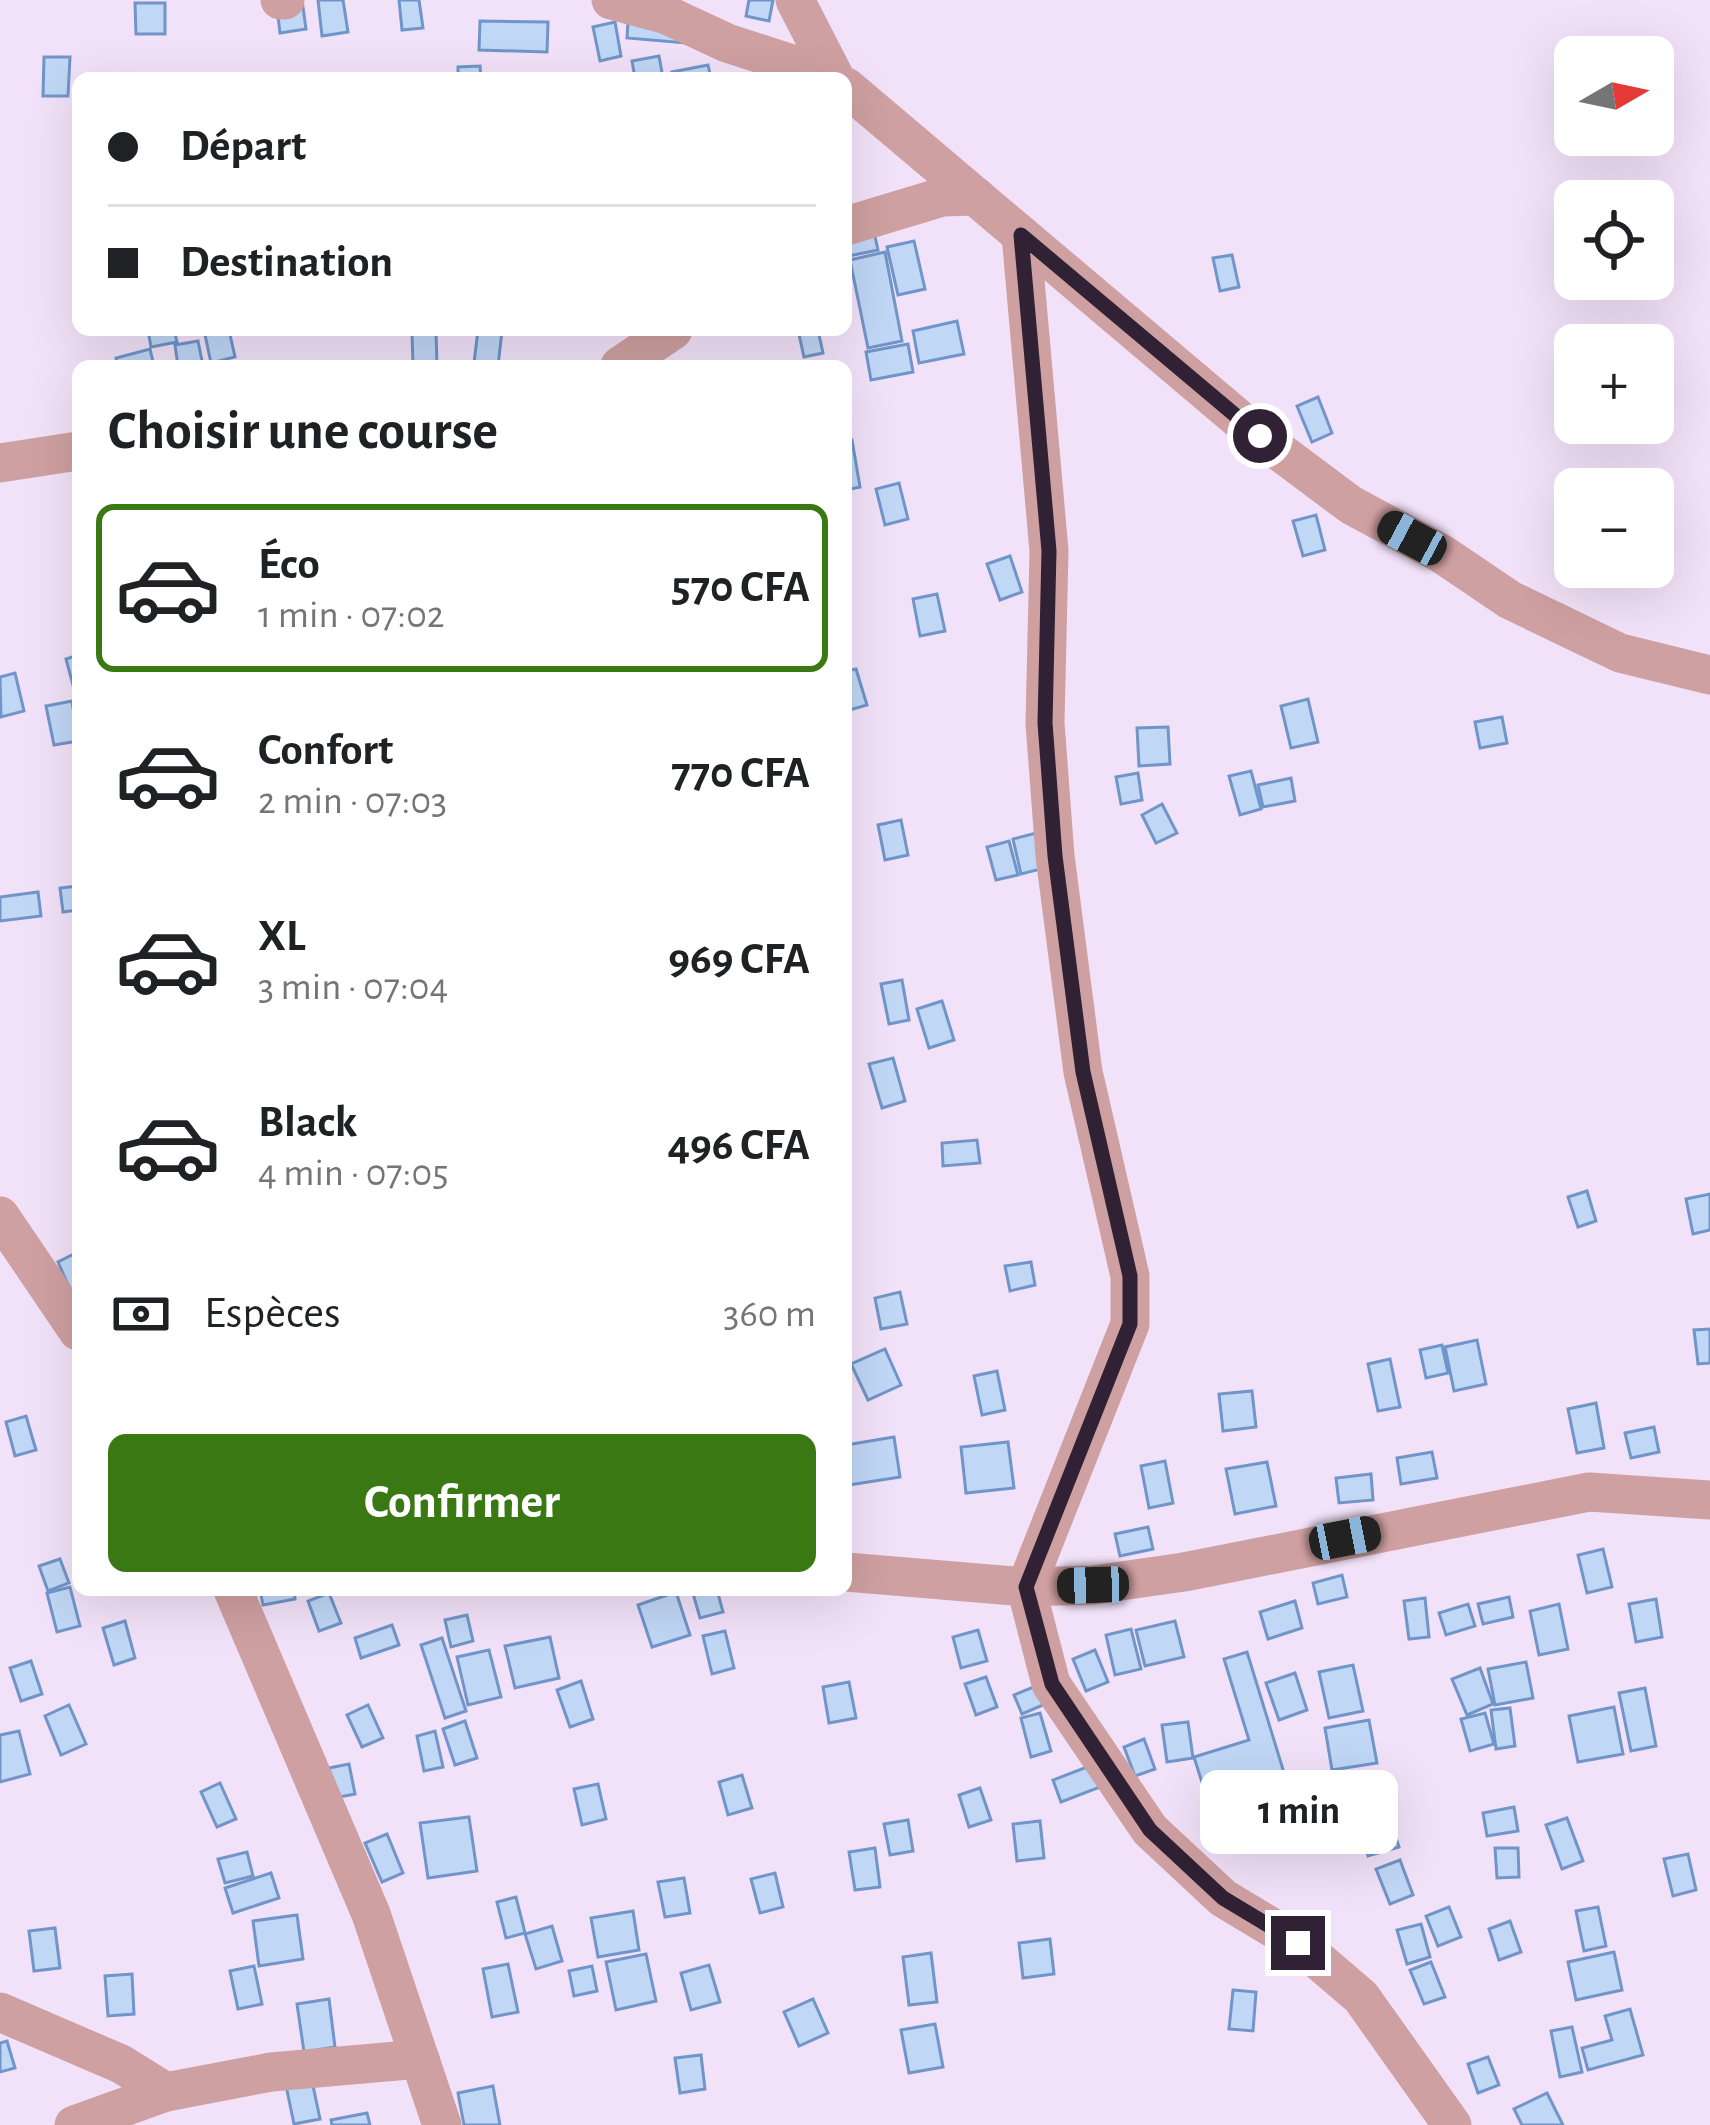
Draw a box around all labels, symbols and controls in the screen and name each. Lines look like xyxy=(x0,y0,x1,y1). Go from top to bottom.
north arrow xyxy=(1554,36,1674,156)
map controls xyxy=(1554,36,1674,588)
text: Départ xyxy=(180,124,306,169)
button: locate xyxy=(1554,180,1674,300)
text: Destination xyxy=(180,240,393,285)
button: + xyxy=(1554,324,1674,444)
text: Choisir une course xyxy=(108,405,498,459)
route start xyxy=(1233,409,1287,463)
button: − xyxy=(1554,468,1674,588)
car xyxy=(1372,505,1452,571)
icon: car xyxy=(114,534,222,642)
text: Éco xyxy=(258,542,320,587)
text: 570 CFA xyxy=(671,565,810,610)
text: 1 min · 07:02 xyxy=(258,596,445,635)
icon: car xyxy=(114,720,222,828)
text: Confort xyxy=(258,728,393,773)
text: 770 CFA xyxy=(671,751,810,796)
text: 2 min · 07:03 xyxy=(258,782,447,821)
icon: car xyxy=(114,906,222,1014)
text: XL xyxy=(258,914,306,959)
text: 969 CFA xyxy=(668,937,810,982)
text: 3 min · 07:04 xyxy=(258,968,448,1007)
icon: car xyxy=(114,1092,222,1200)
text: Black xyxy=(258,1100,357,1145)
text: 496 CFA xyxy=(667,1123,810,1168)
text: 4 min · 07:05 xyxy=(258,1154,448,1193)
icon: cash xyxy=(108,1281,174,1347)
text: Espèces xyxy=(204,1291,341,1336)
text: 360 m xyxy=(723,1295,816,1334)
button: Confirmer xyxy=(108,1434,816,1572)
car xyxy=(1306,1513,1384,1563)
car xyxy=(1056,1566,1130,1604)
callout: 1 min xyxy=(1199,1769,1397,1853)
text: 1 min xyxy=(1258,1792,1340,1831)
route end xyxy=(1271,1916,1325,1970)

